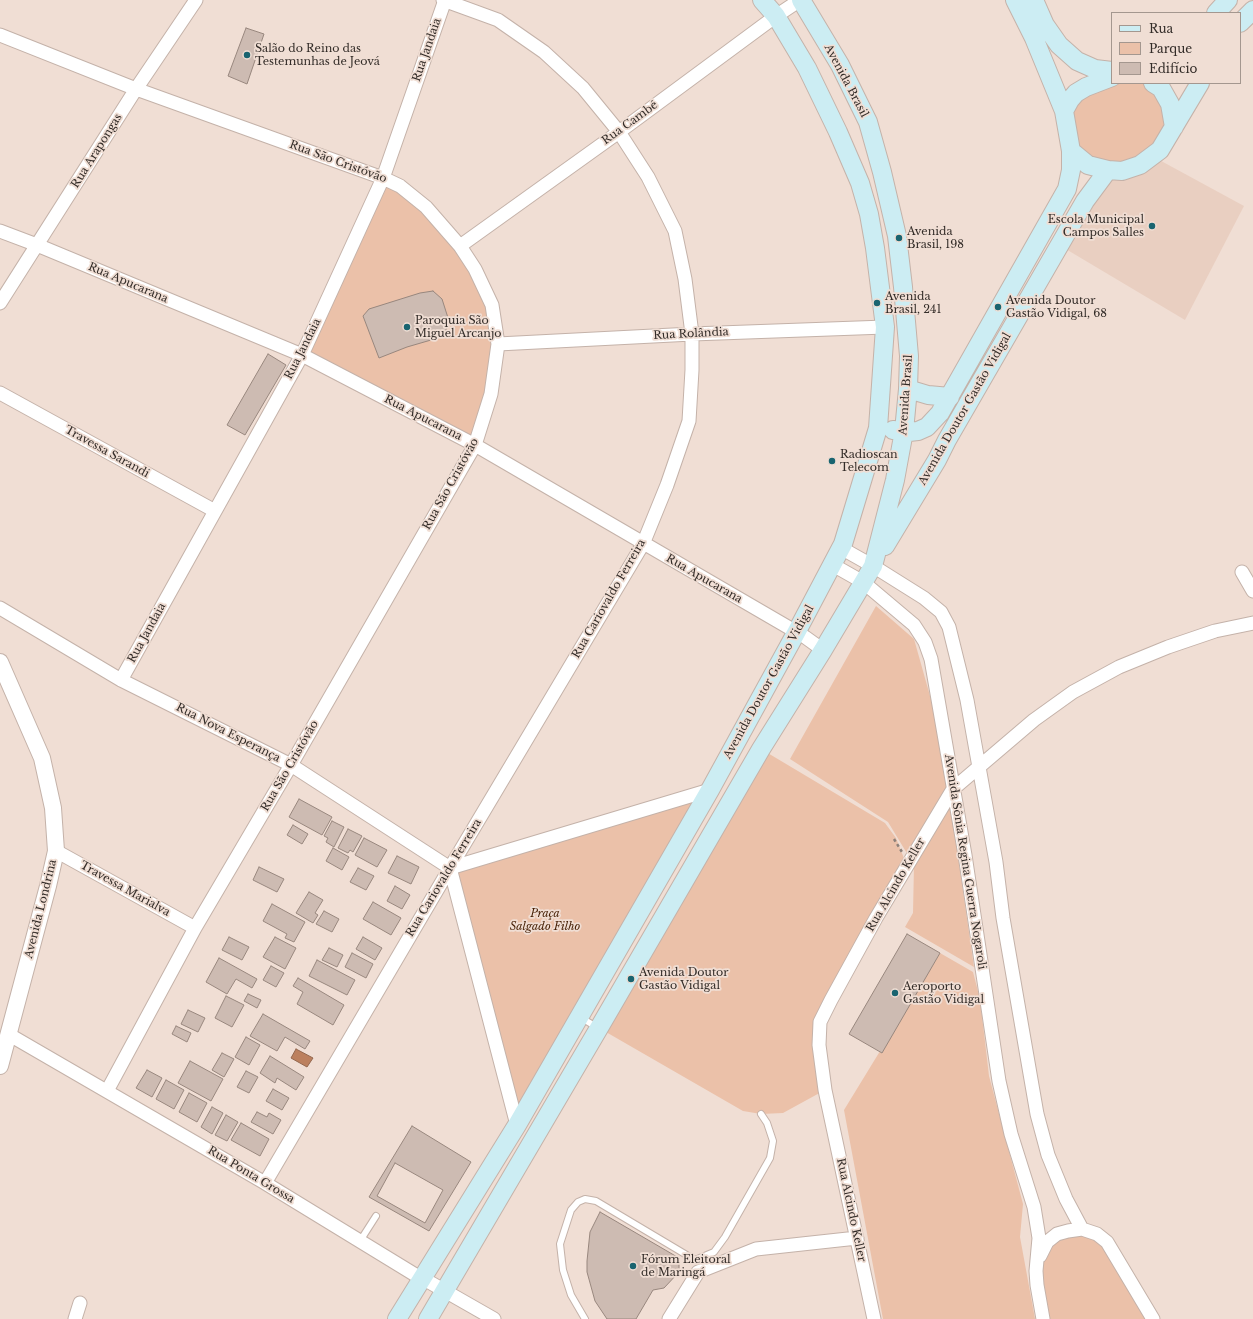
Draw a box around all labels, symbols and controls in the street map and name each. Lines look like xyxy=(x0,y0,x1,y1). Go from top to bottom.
legend xyxy=(1111,12,1241,84)
street label: Rua Jandaia xyxy=(410,17,444,83)
text: Rua xyxy=(1149,21,1173,36)
text: Parque xyxy=(1149,41,1192,56)
place label: Salão do Reino das Testemunhas de Jeová xyxy=(255,42,380,68)
street label: Avenida Brasil xyxy=(821,42,871,120)
marker: Salão do Reino das Testemunhas de Jeová xyxy=(242,50,252,60)
text: Edifício xyxy=(1149,61,1197,76)
street label: Rua Cambé xyxy=(600,98,660,148)
street label: Rua Arapongas xyxy=(69,111,125,191)
street label: Rua São Cristóvão xyxy=(288,138,388,186)
place label: Escola Municipal Campos Salles xyxy=(1048,213,1144,239)
marker: Escola Municipal Campos Salles xyxy=(1147,221,1157,231)
place label: Avenida Brasil, 198 xyxy=(907,225,964,251)
marker: Avenida Brasil, 198 xyxy=(894,233,904,243)
street label: Rua Apucarana xyxy=(86,260,170,306)
place label: Avenida Brasil, 241 xyxy=(885,290,941,316)
place label: Avenida Doutor Gastão Vidigal, 68 xyxy=(1006,294,1107,320)
marker: Avenida Brasil, 241 xyxy=(872,298,882,308)
marker: Avenida Doutor Gastão Vidigal, 68 xyxy=(993,302,1003,312)
place label: Paroquia São Miguel Arcanjo xyxy=(415,314,501,340)
street label: Rua Jandaia xyxy=(282,316,324,382)
marker: Paroquia São Miguel Arcanjo xyxy=(402,322,412,332)
street label: Rua Rolândia xyxy=(653,325,729,343)
street label: Avenida Doutor Gastão Vidigal xyxy=(916,331,1014,487)
street label: Avenida Brasil xyxy=(897,354,915,436)
street label: Rua Apucarana xyxy=(382,393,464,443)
street label: Travessa Sarandi xyxy=(62,423,152,481)
street label: Rua São Cristóvão xyxy=(420,436,482,532)
place label: Radioscan Telecom xyxy=(840,448,898,474)
marker: Radioscan Telecom xyxy=(827,456,837,466)
street label: Rua Cariovaldo Ferreira xyxy=(569,537,649,661)
street label: Rua Apucarana xyxy=(664,552,744,606)
street label: Rua Jandaia xyxy=(125,601,169,665)
street label: Avenida Doutor Gastão Vidigal xyxy=(721,603,817,761)
street label: Rua Nova Esperança xyxy=(174,701,282,765)
street label: Rua São Cristóvão xyxy=(259,718,321,814)
street label: Avenida Sônia Regina Guerra Nogaroli xyxy=(941,753,989,971)
street label: Rua Cariovaldo Ferreira xyxy=(404,817,484,939)
street label: Rua Alcindo Keller xyxy=(864,836,928,934)
street label: Avenida Londrina xyxy=(22,858,60,960)
street label: Travessa Marialva xyxy=(78,859,172,919)
park label: Praça Salgado Filho xyxy=(510,907,580,933)
place label: Avenida Doutor Gastão Vidigal xyxy=(639,966,729,992)
marker: Avenida Doutor Gastão Vidigal xyxy=(626,974,636,984)
place label: Aeroporto Gastão Vidigal xyxy=(903,980,984,1006)
marker: Aeroporto Gastão Vidigal xyxy=(890,988,900,998)
street label: Rua Ponta Grossa xyxy=(205,1144,297,1206)
street label: Rua Alcindo Keller xyxy=(834,1157,868,1263)
place label: Fórum Eleitoral de Maringá xyxy=(641,1253,731,1279)
marker: Fórum Eleitoral de Maringá xyxy=(628,1261,638,1271)

